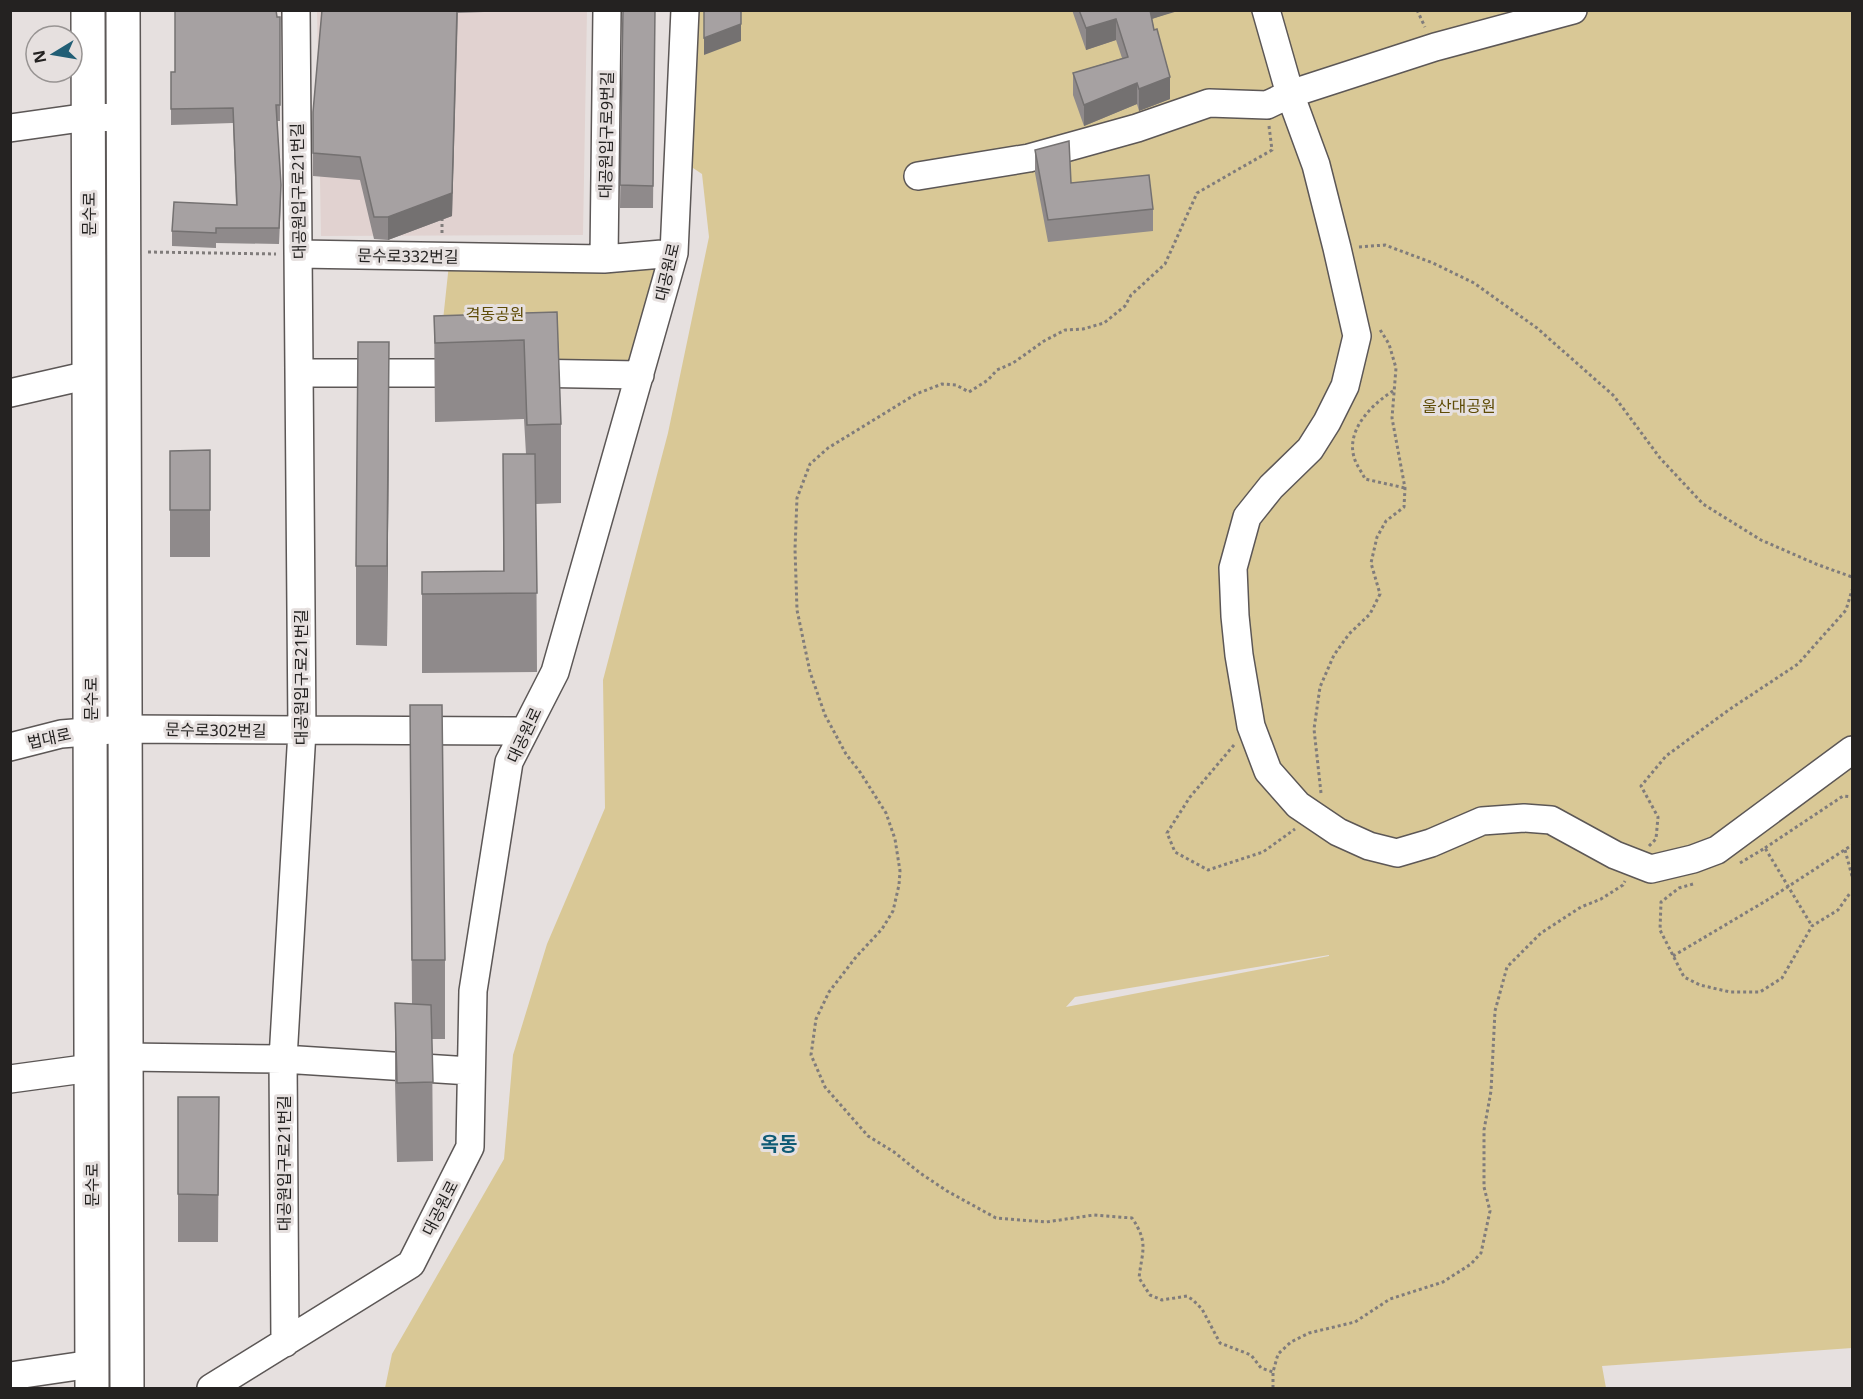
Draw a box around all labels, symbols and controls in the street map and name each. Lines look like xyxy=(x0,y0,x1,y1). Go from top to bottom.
north arrow xyxy=(24,24,84,84)
text: N xyxy=(27,48,51,65)
street label: 대공원입구로9번길 xyxy=(594,71,618,199)
street label: 대공원입구로21번길 xyxy=(286,123,310,259)
street label: 문수로 xyxy=(78,192,100,236)
street label: 대공원로 xyxy=(650,241,684,303)
street label: 문수로332번길 xyxy=(357,244,459,268)
park label: 격동공원 xyxy=(466,303,524,325)
park label: 울산대공원 xyxy=(1422,395,1496,417)
street label: 대공원입구로21번길 xyxy=(290,609,312,745)
street label: 문수로 xyxy=(80,677,102,721)
street label: 대공원로 xyxy=(502,703,547,766)
street label: 문수로302번길 xyxy=(165,718,267,742)
street label: 법대로 xyxy=(25,723,73,753)
street label: 대공원입구로21번길 xyxy=(273,1095,295,1231)
district label: 옥동 xyxy=(761,1130,797,1157)
street label: 문수로 xyxy=(81,1163,103,1207)
street label: 대공원로 xyxy=(417,1177,463,1239)

